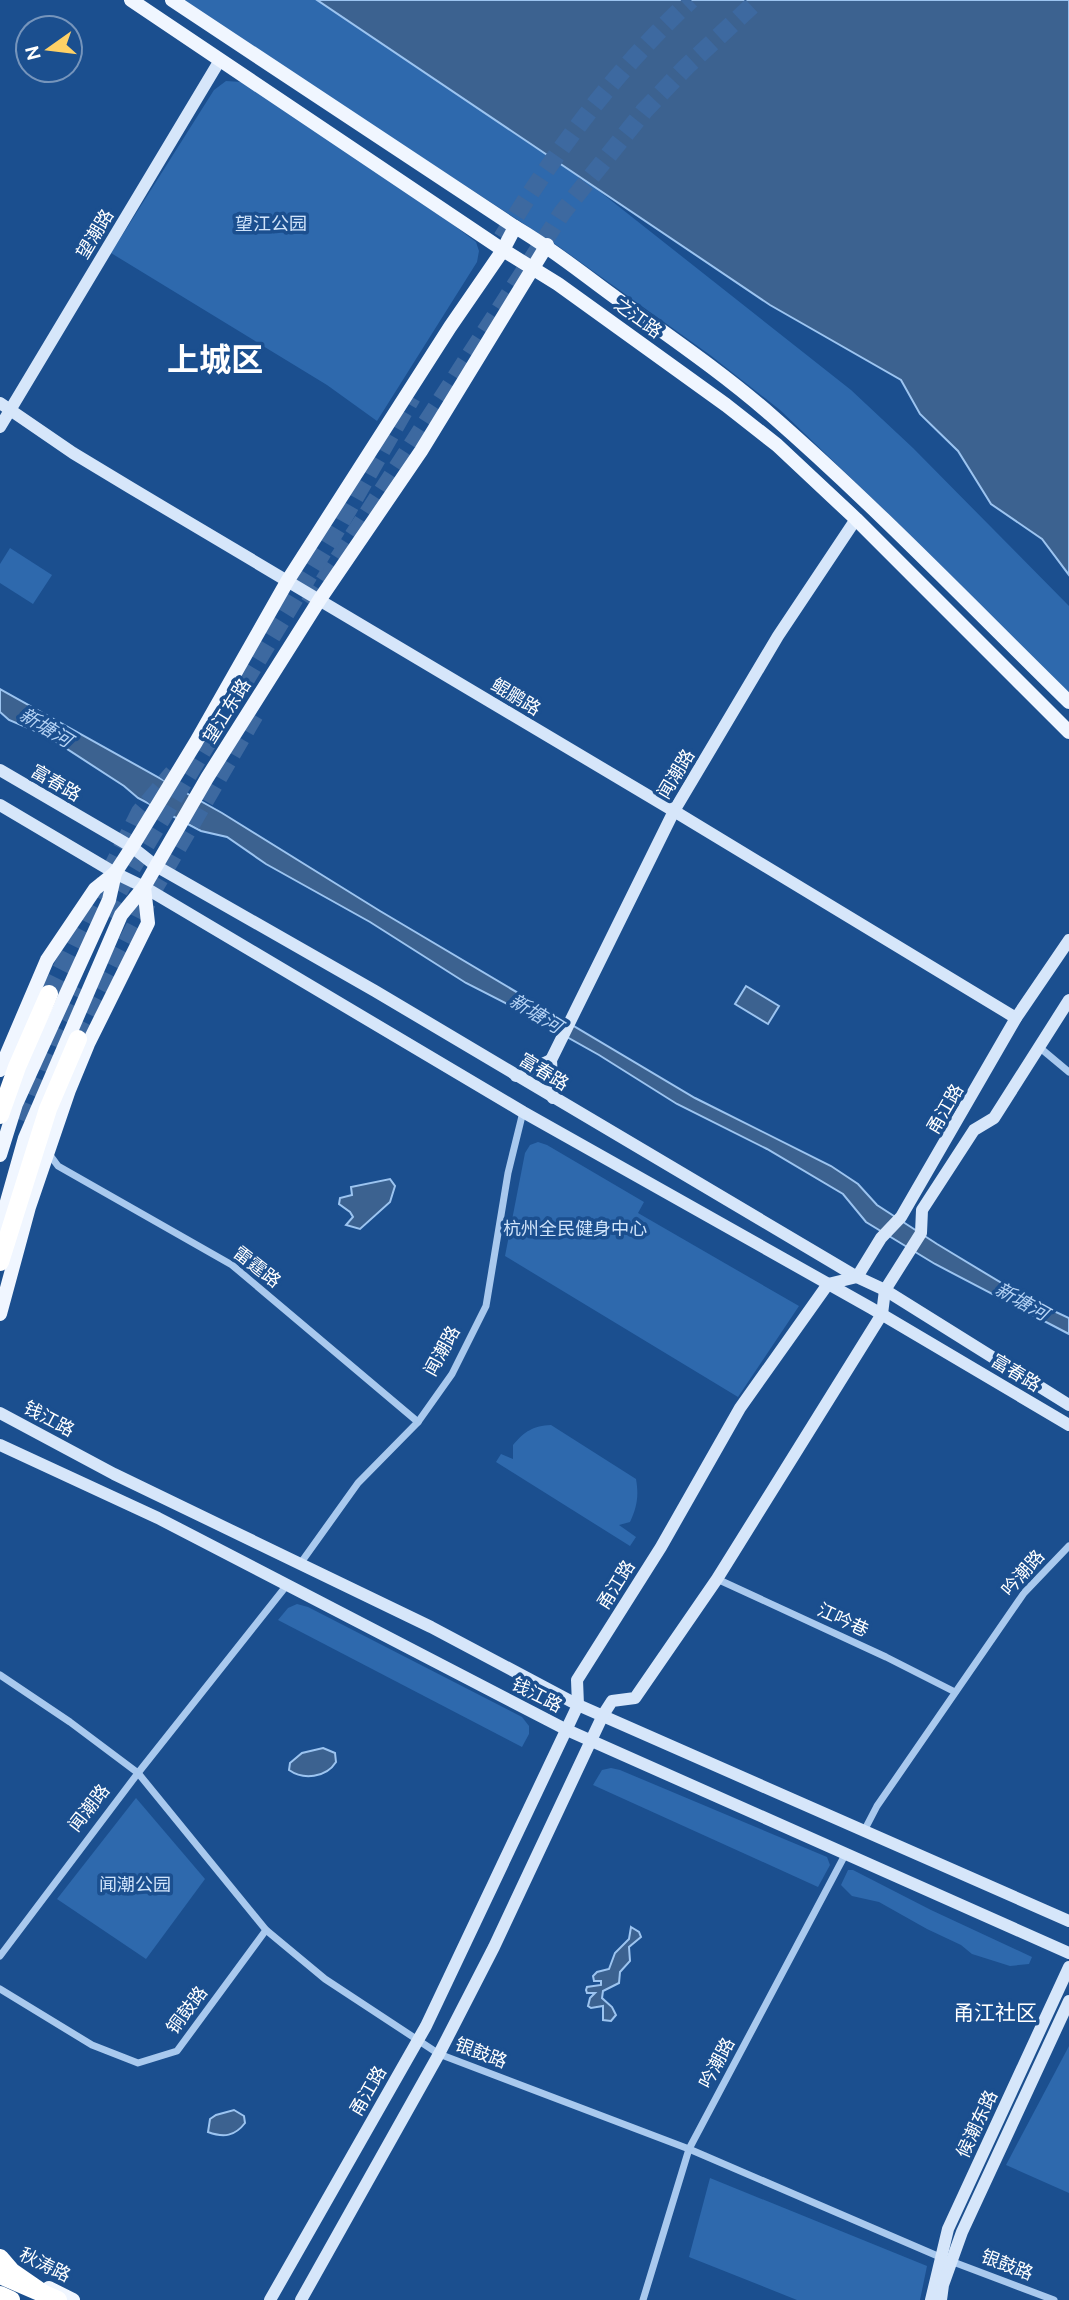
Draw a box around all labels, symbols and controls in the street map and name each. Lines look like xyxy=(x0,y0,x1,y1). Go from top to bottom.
north arrow xyxy=(14,14,84,84)
text: N xyxy=(20,44,45,63)
street label: 望潮路 xyxy=(72,205,117,262)
park label: 望江公园 xyxy=(235,213,307,233)
street label: 之江路 xyxy=(611,293,666,341)
district label: 上城区 xyxy=(167,341,263,377)
street label: 鲲鹏路 xyxy=(488,674,545,719)
street label: 望江东路 xyxy=(199,675,254,746)
water label: 新塘河 xyxy=(16,703,80,753)
street label: 闻潮路 xyxy=(653,745,698,802)
street label: 富春路 xyxy=(28,760,85,804)
water label: 新塘河 xyxy=(506,989,570,1039)
street label: 富春路 xyxy=(516,1049,573,1094)
street label: 甬江路 xyxy=(922,1080,966,1137)
park label: 杭州全民健身中心 xyxy=(503,1218,647,1238)
street label: 雷霆路 xyxy=(230,1242,285,1291)
water label: 新塘河 xyxy=(992,1278,1056,1326)
street label: 闻潮路 xyxy=(419,1322,463,1379)
street label: 富春路 xyxy=(988,1350,1045,1395)
street label: 钱江路 xyxy=(21,1397,78,1440)
street label: 吟潮路 xyxy=(997,1545,1048,1599)
street label: 甬江路 xyxy=(592,1556,638,1613)
street label: 江吟巷 xyxy=(815,1599,872,1640)
street label: 钱江路 xyxy=(509,1673,566,1715)
street label: 闻潮路 xyxy=(64,1780,113,1835)
park label: 闻潮公园 xyxy=(99,1874,171,1894)
street label: 铜鼓路 xyxy=(162,1982,210,2037)
district label: 甬江社区 xyxy=(953,2000,1037,2024)
street label: 银鼓路 xyxy=(453,2033,510,2071)
street label: 吟潮路 xyxy=(695,2034,738,2091)
street label: 甬江路 xyxy=(345,2062,389,2119)
street label: 候潮东路 xyxy=(952,2087,1000,2160)
street label: 秋涛路 xyxy=(17,2243,74,2285)
street label: 银鼓路 xyxy=(979,2245,1036,2283)

